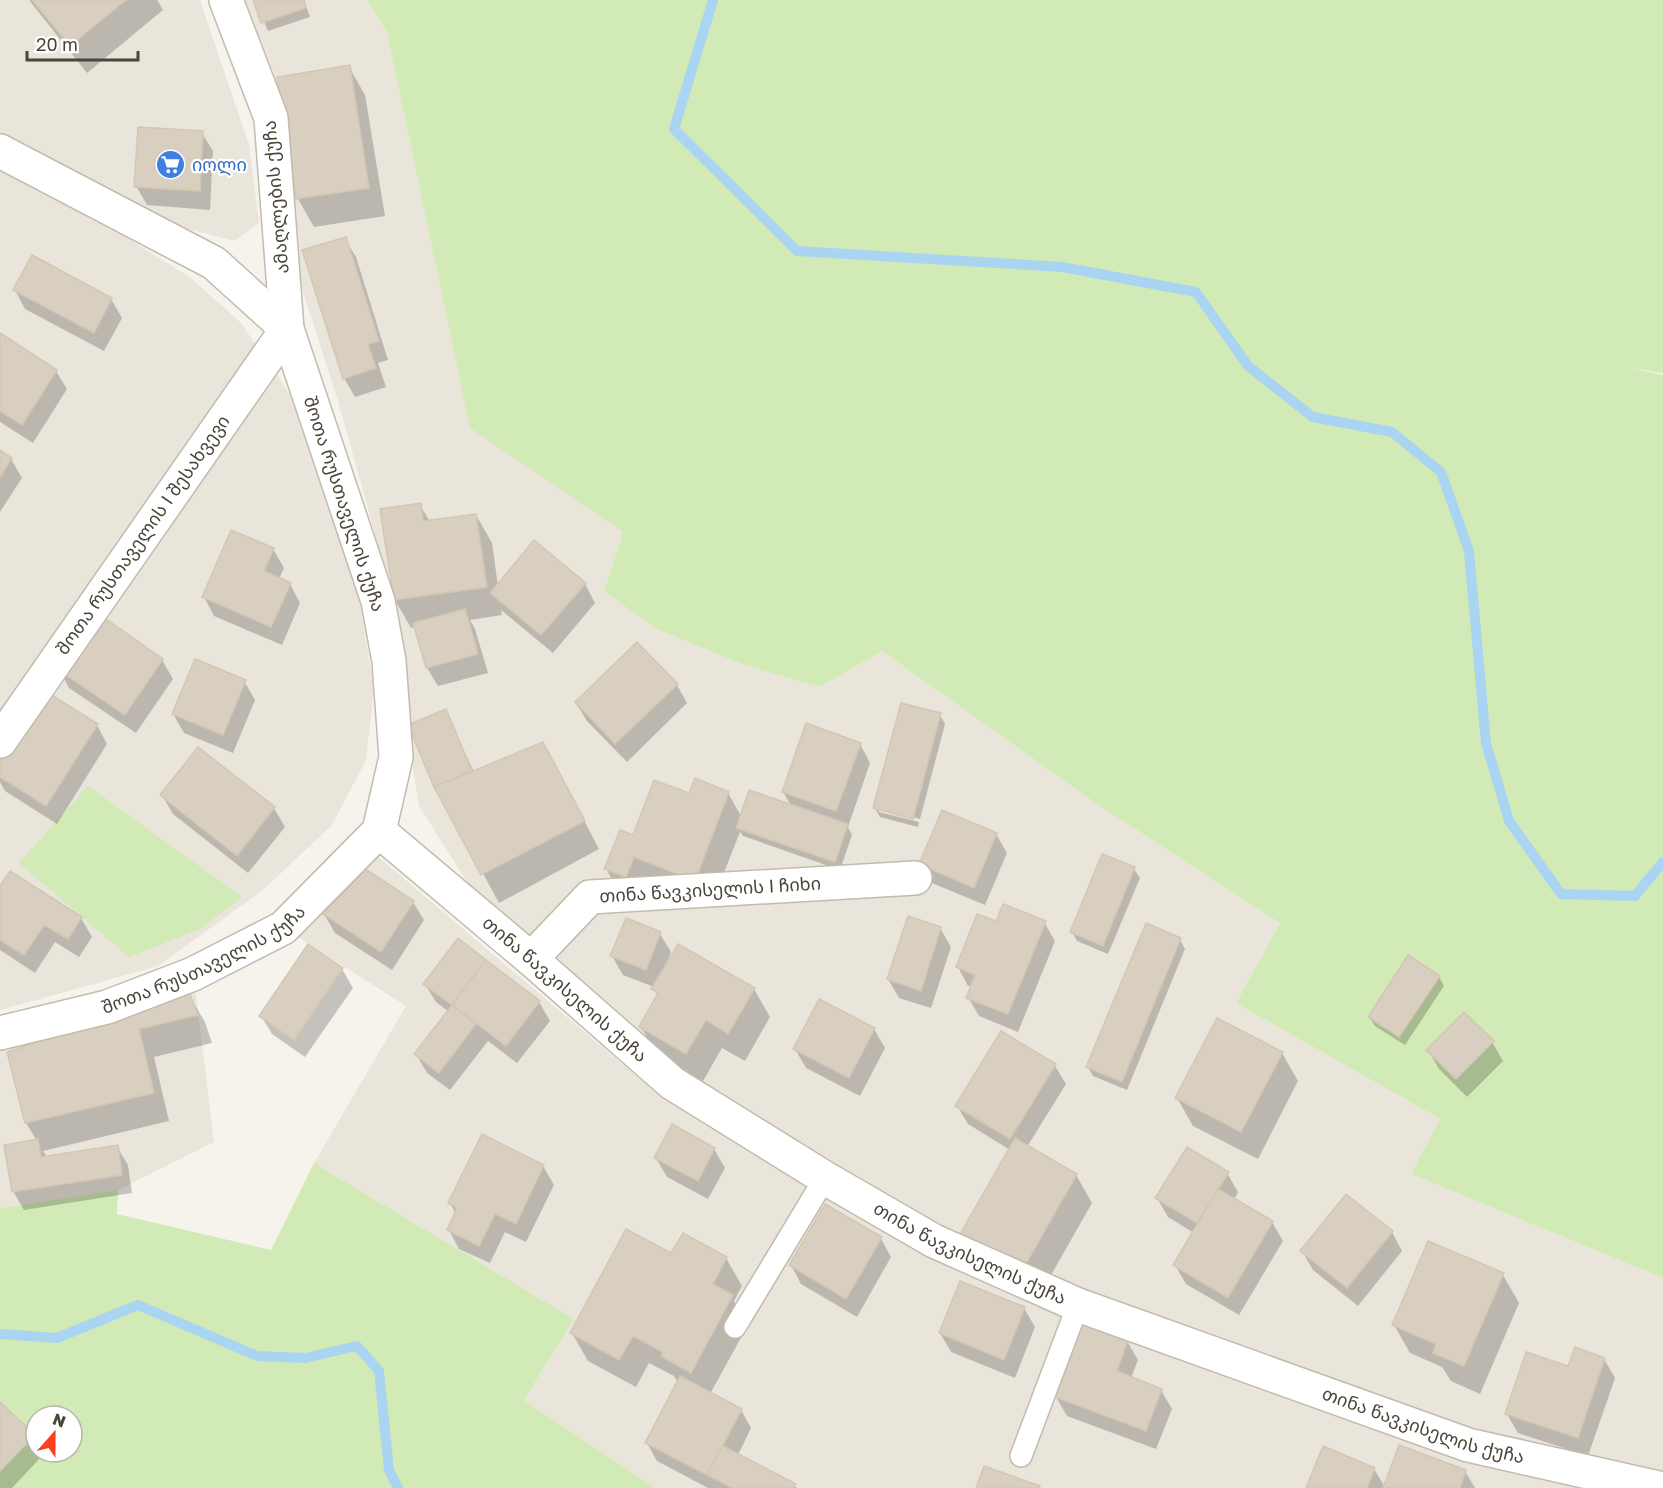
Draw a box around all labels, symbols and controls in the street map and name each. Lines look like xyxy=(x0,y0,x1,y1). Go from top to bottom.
scale bar xyxy=(27,24,138,62)
text: 20 m xyxy=(36,33,78,55)
street label: ამაღლების ქუჩა xyxy=(257,119,294,275)
supermarket icon: იოლი xyxy=(155,149,187,181)
place label: იოლი xyxy=(192,153,247,176)
street label: შოთა რუსთაველის ქუჩა xyxy=(299,393,390,615)
street label: შოთა რუსთაველის I შესახვევი xyxy=(51,410,234,659)
street label: თინა წავკისელის I ჩიხი xyxy=(599,872,822,906)
street label: შოთა რუსთაველის ქუჩა xyxy=(98,900,309,1018)
street label: თინა წავკისელის ქუჩა xyxy=(478,911,652,1066)
street label: თინა წავკისელის ქუჩა xyxy=(870,1196,1070,1308)
street label: თინა წავკისელის ქუჩა xyxy=(1320,1382,1527,1467)
north arrow xyxy=(24,1404,84,1464)
text: N xyxy=(50,1408,69,1432)

